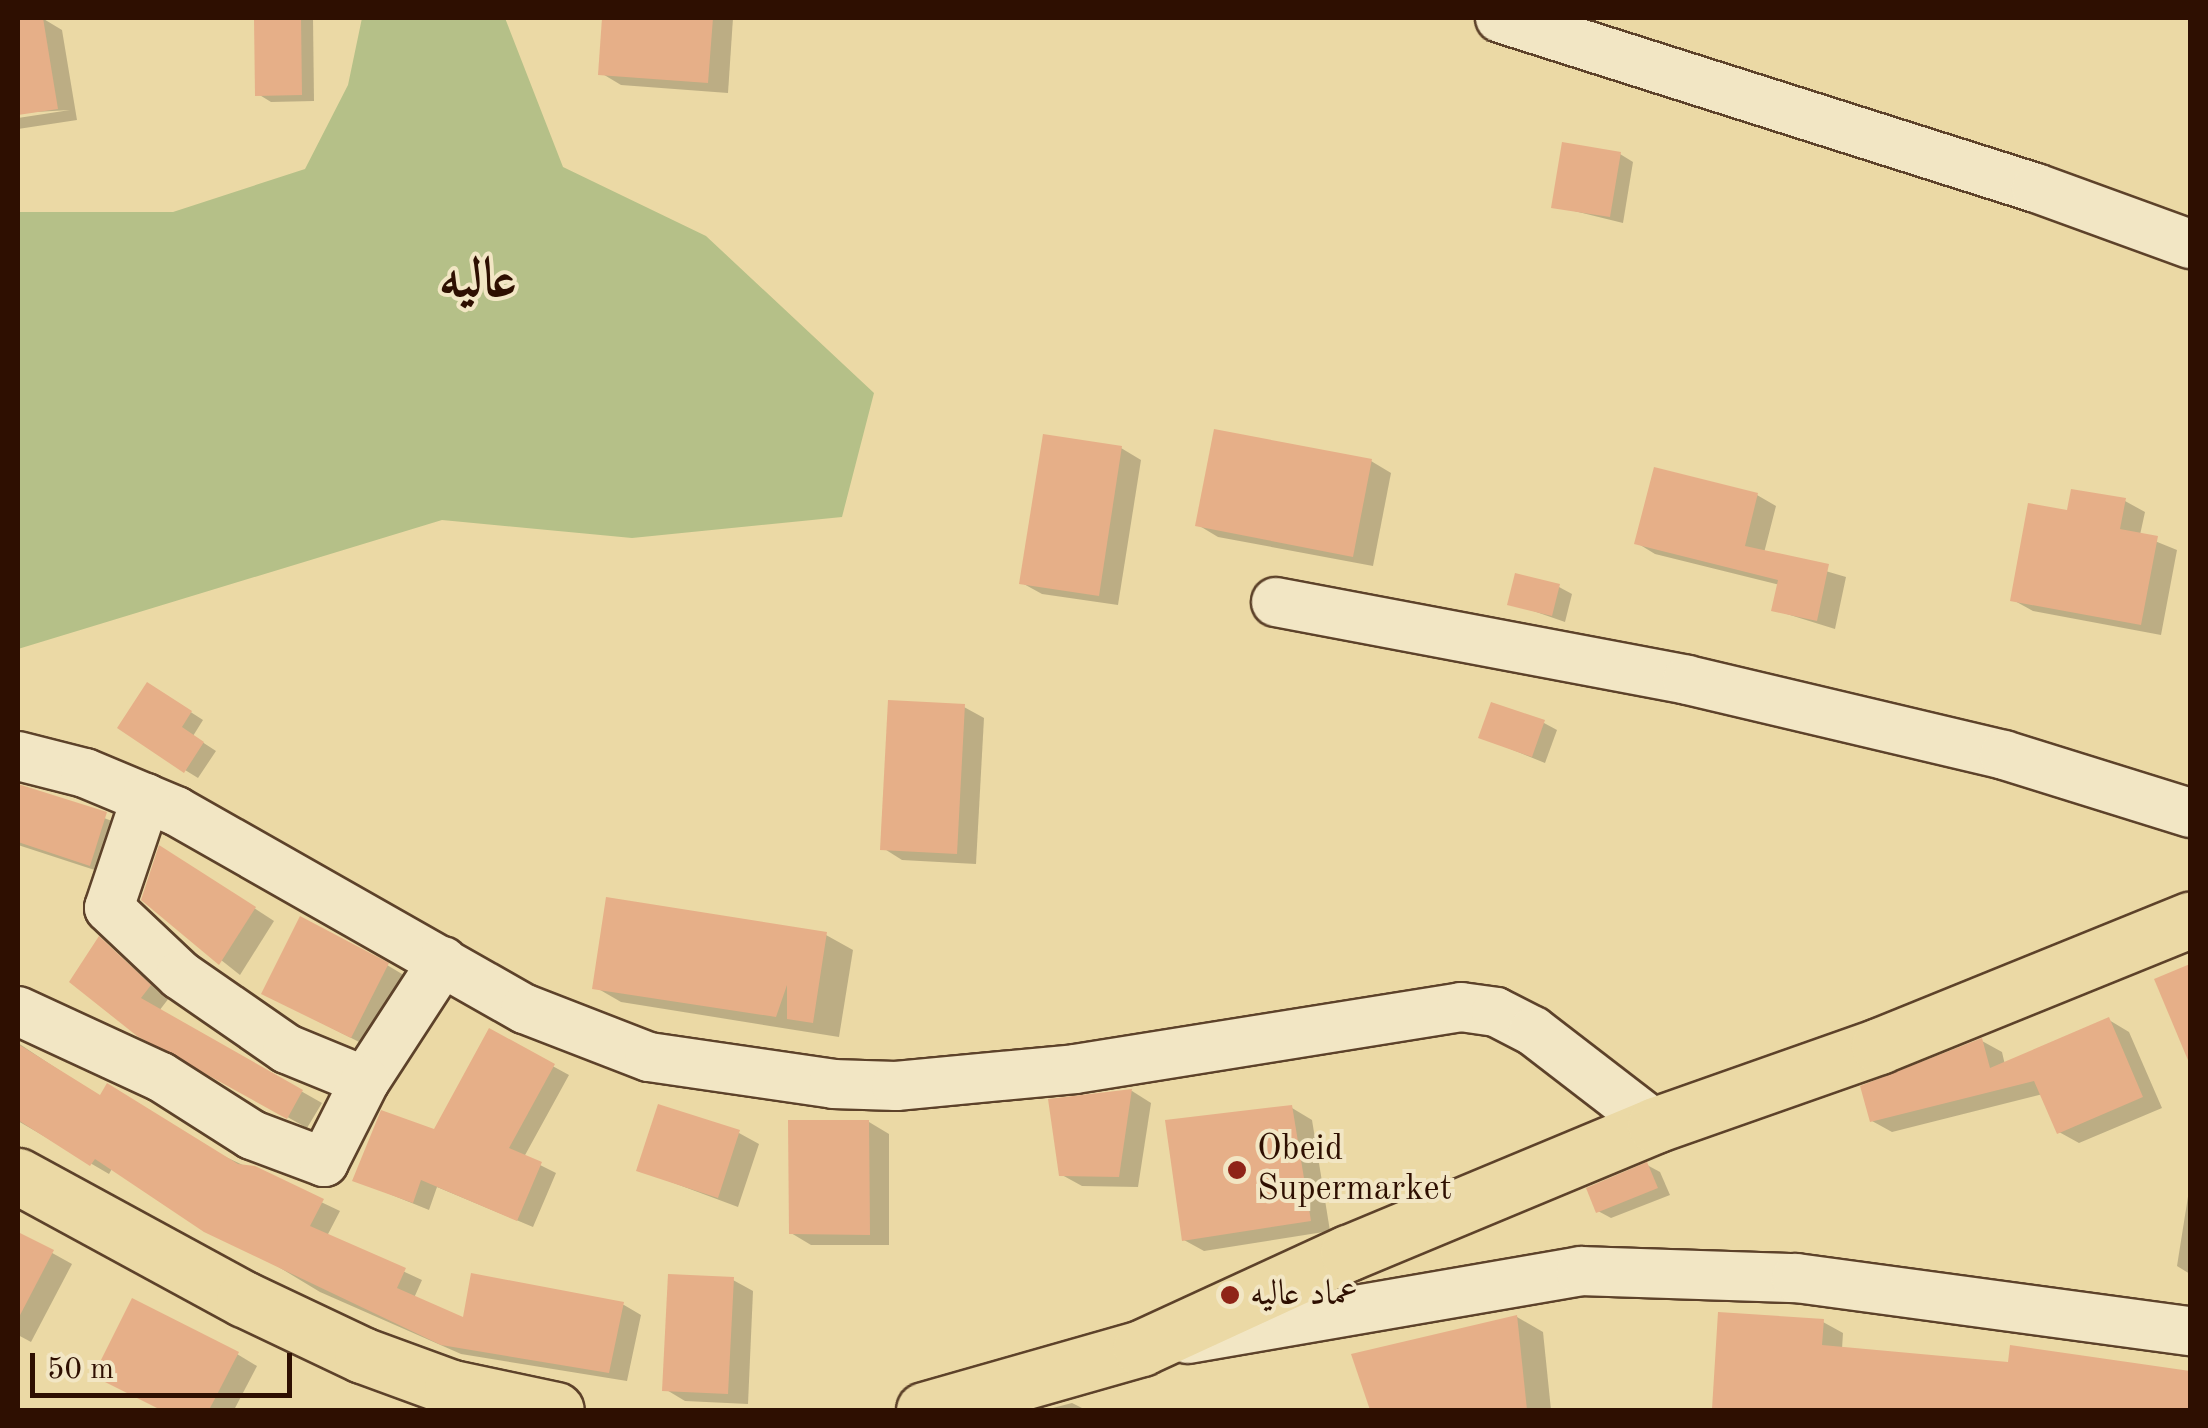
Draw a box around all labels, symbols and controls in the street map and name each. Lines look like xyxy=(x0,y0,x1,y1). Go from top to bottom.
district label: عاليه xyxy=(439,249,517,315)
place label: Obeid Supermarket xyxy=(1257,1129,1452,1211)
marker: Obeid Supermarket xyxy=(1226,1159,1248,1181)
place label: عماد عاليه xyxy=(1250,1274,1358,1316)
marker: عماد عاليه xyxy=(1219,1284,1241,1306)
scale bar xyxy=(35,1333,298,1395)
text: 50 m xyxy=(47,1355,114,1385)

